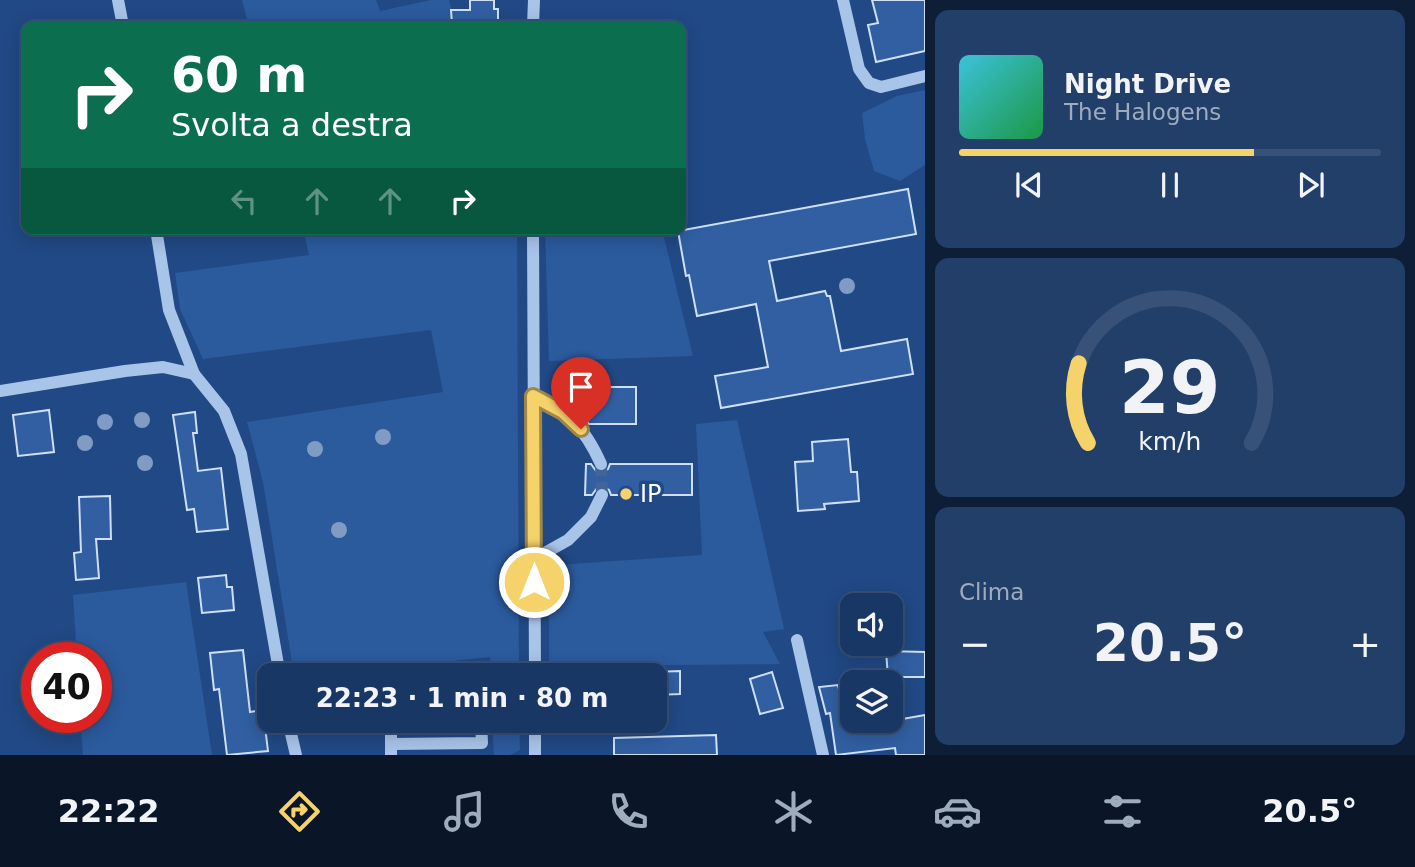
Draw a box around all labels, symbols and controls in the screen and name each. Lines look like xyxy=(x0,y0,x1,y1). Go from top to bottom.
text: 60 m xyxy=(171,47,307,104)
icon: right xyxy=(56,49,147,140)
text: Night Drive xyxy=(1064,69,1231,99)
text: The Halogens xyxy=(1064,99,1221,125)
text: Svolta a destra xyxy=(171,106,413,144)
icon: previous xyxy=(1010,166,1048,204)
icon: pause xyxy=(1151,166,1189,204)
icon: next xyxy=(1292,166,1330,204)
icon: left xyxy=(225,182,263,220)
icon: ahead xyxy=(298,182,336,220)
icon: ahead xyxy=(371,182,409,220)
icon: right xyxy=(444,182,482,220)
text: 29 xyxy=(1119,346,1221,431)
pin xyxy=(551,357,611,429)
icon: arrive xyxy=(562,368,600,406)
text: km/h xyxy=(1138,427,1202,456)
place label: IP xyxy=(640,480,662,508)
marker: IP xyxy=(618,486,634,502)
position arrow xyxy=(497,545,571,619)
text: Clima xyxy=(959,579,1024,605)
map controls xyxy=(840,593,903,733)
button: sound xyxy=(840,593,903,656)
text: 20.5° xyxy=(1093,613,1247,673)
text: − xyxy=(959,622,991,666)
text: + xyxy=(1349,622,1381,666)
speed limit sign: 40 xyxy=(21,642,112,733)
button: layers xyxy=(840,670,903,733)
text: 22:23 · 1 min · 80 m xyxy=(316,683,608,713)
icon: directions xyxy=(275,787,324,836)
icon: music xyxy=(440,787,489,836)
icon: phone xyxy=(604,787,653,836)
icon: climate xyxy=(769,787,818,836)
icon: car xyxy=(933,787,982,836)
icon: filters xyxy=(1098,787,1147,836)
text: 22:22 xyxy=(58,792,160,830)
text: 20.5° xyxy=(1262,792,1357,830)

